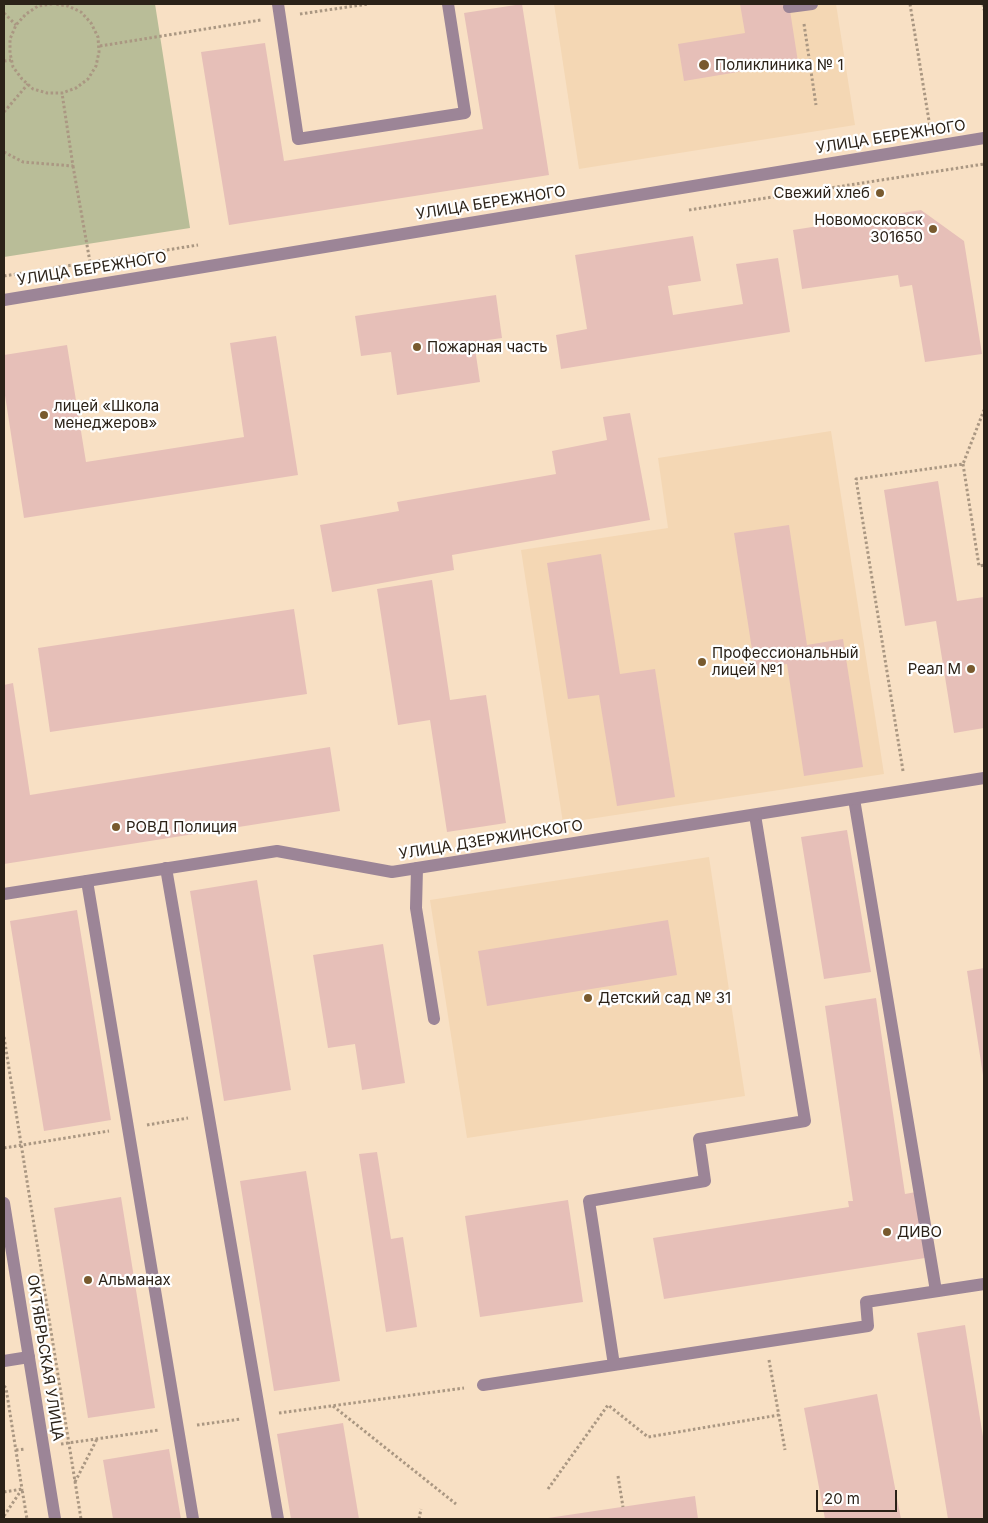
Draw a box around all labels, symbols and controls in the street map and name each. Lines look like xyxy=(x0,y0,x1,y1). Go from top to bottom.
place label: Поликлиника № 1 xyxy=(715,56,843,74)
marker: Поликлиника № 1 xyxy=(697,58,711,72)
street label: УЛИЦА БЕРЕЖНОГО xyxy=(815,116,967,158)
street label: УЛИЦА БЕРЕЖНОГО xyxy=(415,182,567,224)
place label: Свежий хлеб xyxy=(774,184,870,202)
marker: Свежий хлеб xyxy=(874,187,886,199)
place label: Новомосковск 301650 xyxy=(814,211,923,246)
marker: Новомосковск 301650 xyxy=(927,223,939,235)
street label: УЛИЦА БЕРЕЖНОГО xyxy=(16,248,168,290)
place label: Пожарная часть xyxy=(427,338,548,356)
marker: Пожарная часть xyxy=(411,341,423,353)
place label: лицей «Школа менеджеров» xyxy=(54,397,159,432)
marker: лицей «Школа менеджеров» xyxy=(38,409,50,421)
place label: Профессиональный лицей №1 xyxy=(712,644,859,679)
marker: Профессиональный лицей №1 xyxy=(696,656,708,668)
place label: Реал М xyxy=(908,660,961,678)
marker: Реал М xyxy=(965,663,977,675)
street label: УЛИЦА ДЗЕРЖИНСКОГО xyxy=(398,817,584,863)
place label: РОВД Полиция xyxy=(126,818,237,836)
marker: РОВД Полиция xyxy=(110,821,122,833)
place label: Детский сад № 31 xyxy=(598,989,731,1007)
marker: Детский сад № 31 xyxy=(582,992,594,1004)
place label: ДИВО xyxy=(897,1223,942,1241)
marker: ДИВО xyxy=(881,1226,893,1238)
place label: Альманах xyxy=(98,1271,171,1289)
street label: ОКТЯБРЬСКАЯ УЛИЦА xyxy=(23,1273,67,1443)
marker: Альманах xyxy=(82,1274,94,1286)
scale bar xyxy=(818,1480,899,1512)
text: 20 m xyxy=(824,1489,860,1508)

